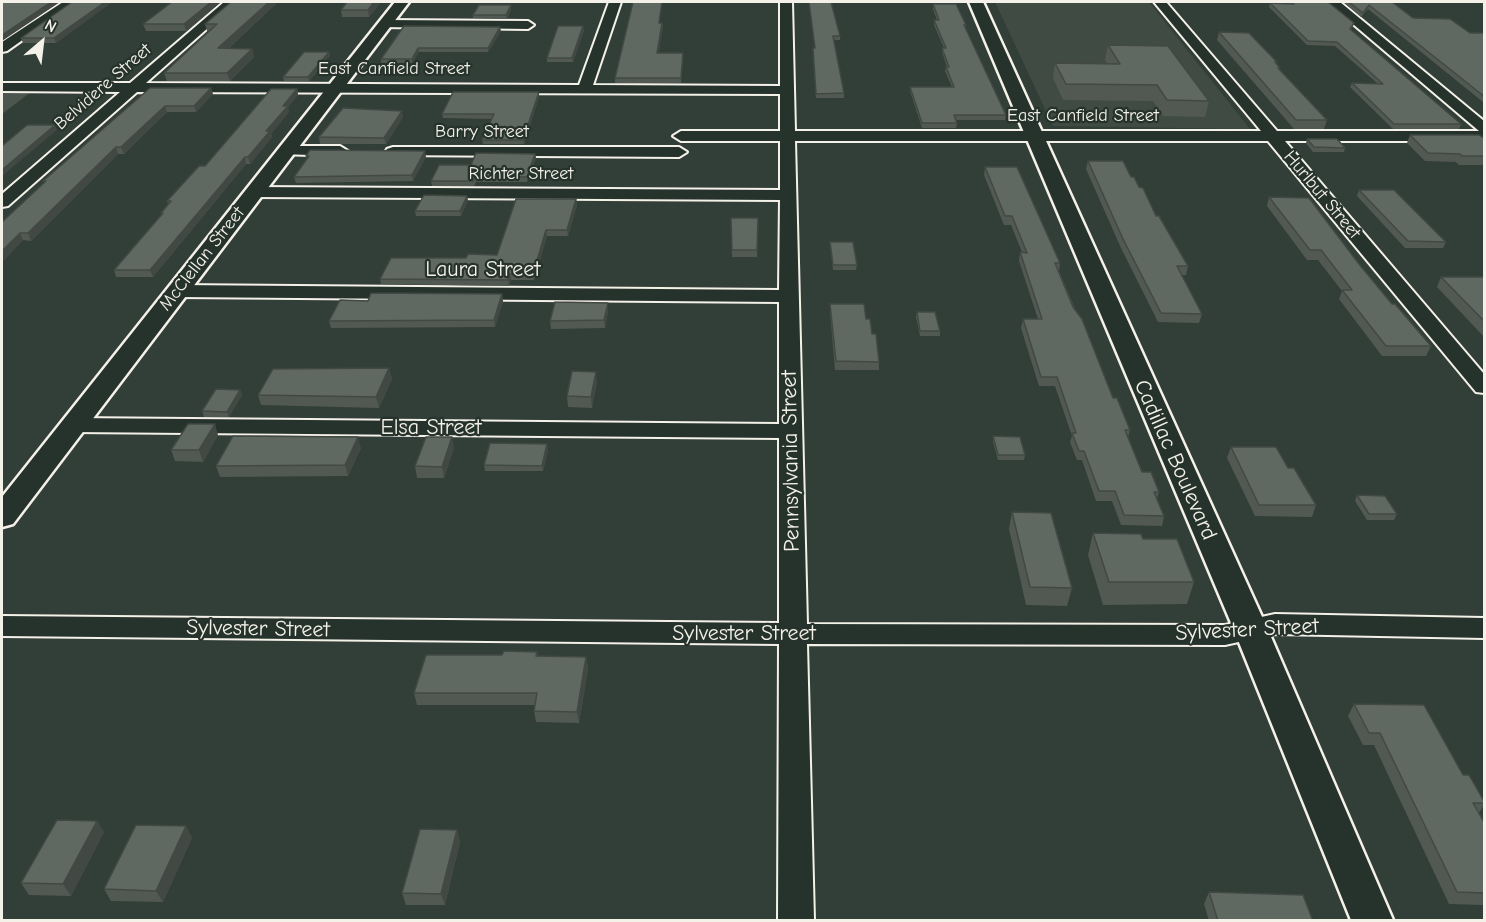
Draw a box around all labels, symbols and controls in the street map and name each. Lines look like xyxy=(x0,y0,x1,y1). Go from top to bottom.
north arrow xyxy=(12,12,72,72)
text: N xyxy=(42,16,59,37)
street label: Belvidere Street xyxy=(50,39,156,135)
street label: East Canfield Street xyxy=(318,58,470,80)
street label: East Canfield Street xyxy=(1007,105,1159,127)
street label: Barry Street xyxy=(435,121,529,143)
street label: Hurlbut Street xyxy=(1279,147,1365,243)
street label: Richter Street xyxy=(468,163,574,185)
street label: McClellan Street xyxy=(155,203,249,315)
street label: Laura Street xyxy=(425,257,541,283)
street label: Pennsylvania Street xyxy=(776,370,806,552)
street label: Cadillac Boulevard xyxy=(1128,376,1222,544)
street label: Elsa Street xyxy=(381,415,481,441)
street label: Sylvester Street xyxy=(1175,613,1319,647)
street label: Sylvester Street xyxy=(186,615,330,643)
street label: Sylvester Street xyxy=(672,621,816,647)

